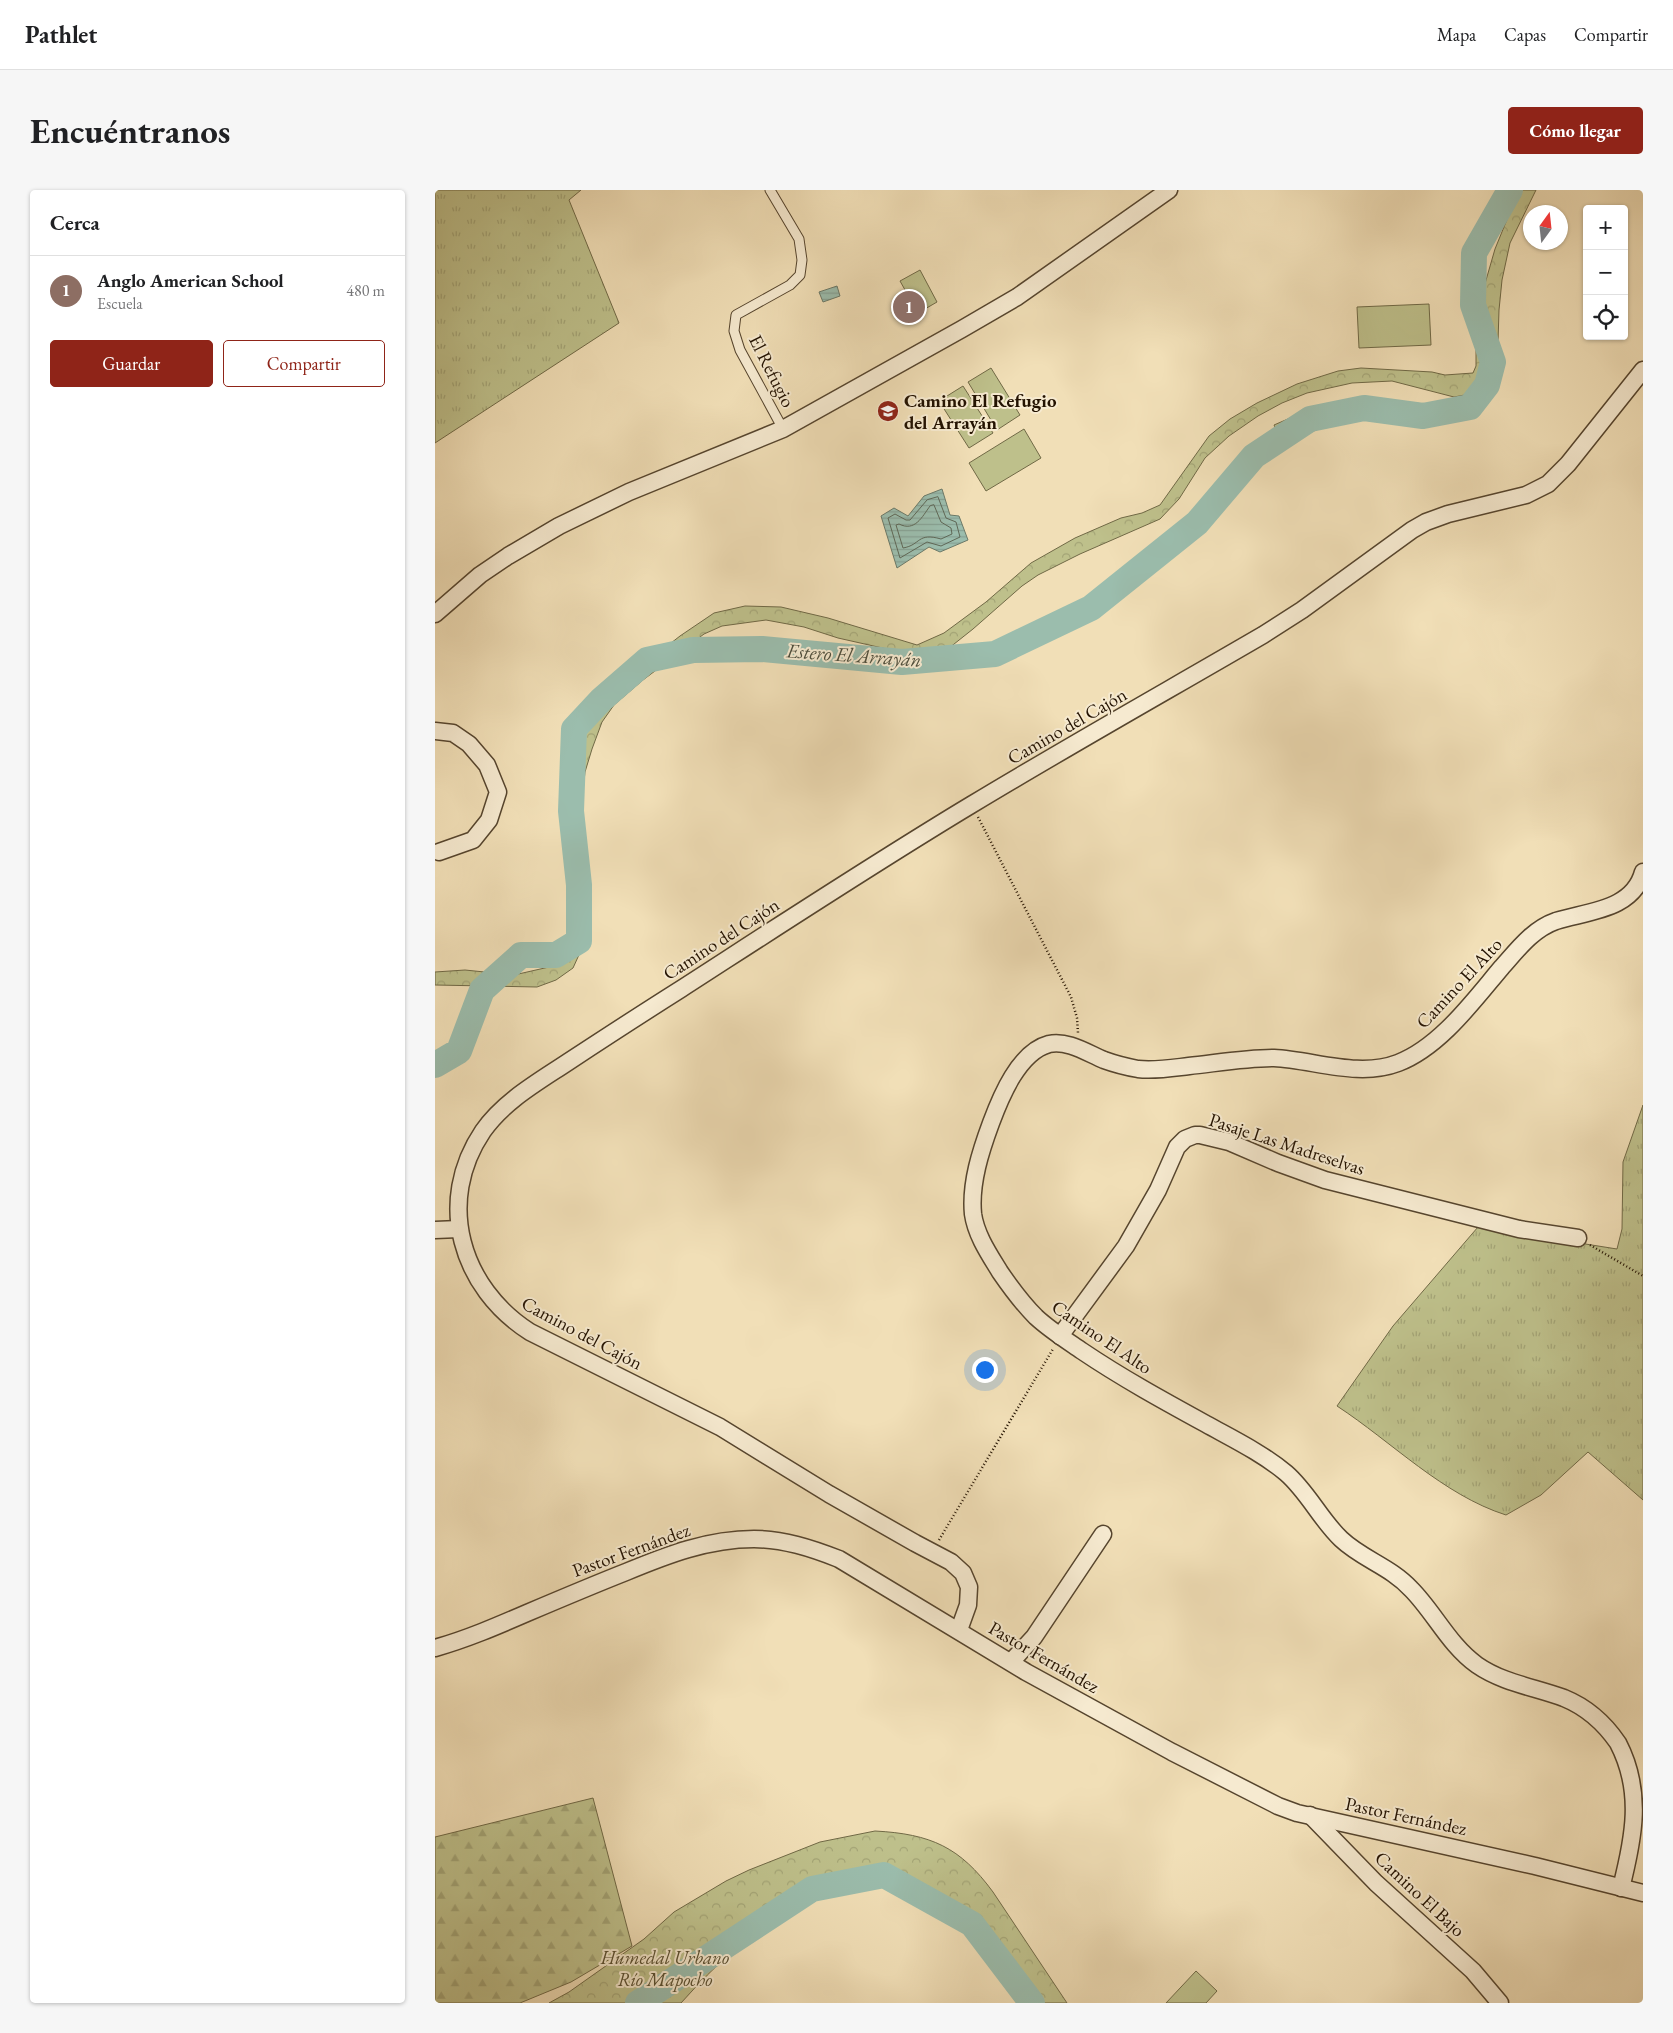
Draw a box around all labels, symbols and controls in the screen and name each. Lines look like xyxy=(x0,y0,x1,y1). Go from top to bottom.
text: Pathlet xyxy=(25,19,97,50)
text: Mapa xyxy=(1437,23,1476,46)
text: Capas xyxy=(1504,23,1546,46)
text: Compartir xyxy=(1574,23,1648,46)
button: Cómo llegar xyxy=(1508,107,1643,154)
text: Encuéntranos xyxy=(30,108,230,153)
north arrow xyxy=(1523,205,1568,250)
map controls xyxy=(1583,205,1628,340)
button: + xyxy=(1583,205,1628,250)
text: Cerca xyxy=(50,209,100,236)
button: − xyxy=(1583,250,1628,295)
text: Anglo American School xyxy=(97,268,284,293)
text: 1 xyxy=(62,280,70,301)
text: 480 m xyxy=(346,280,385,301)
pin: 1 xyxy=(893,288,925,326)
text: Escuela xyxy=(97,293,143,314)
button: locate xyxy=(1583,295,1628,340)
street label: El Refugio xyxy=(743,330,801,412)
button: Guardar xyxy=(50,340,213,387)
button: Compartir xyxy=(223,340,385,387)
place label: Camino El Refugio del Arrayán xyxy=(904,388,1057,435)
school or university icon: Camino El Refugio del Arrayán xyxy=(876,399,900,423)
water label: Estero El Arrayán xyxy=(785,637,922,673)
street label: Camino del Cajón xyxy=(1003,682,1131,770)
street label: Camino del Cajón xyxy=(658,892,784,986)
street label: Camino El Alto xyxy=(1410,932,1508,1034)
street label: Pasaje Las Madreselvas xyxy=(1206,1107,1368,1181)
street label: Camino del Cajón xyxy=(517,1291,647,1375)
street label: Camino El Alto xyxy=(1047,1294,1157,1380)
your location xyxy=(972,1357,998,1383)
street label: Pastor Fernández xyxy=(569,1517,694,1583)
street label: Pastor Fernández xyxy=(984,1615,1104,1699)
street label: Pastor Fernández xyxy=(1343,1791,1470,1841)
street label: Camino El Bajo xyxy=(1369,1846,1471,1942)
park label: Humedal Urbano Río Mapocho xyxy=(600,1945,729,1992)

